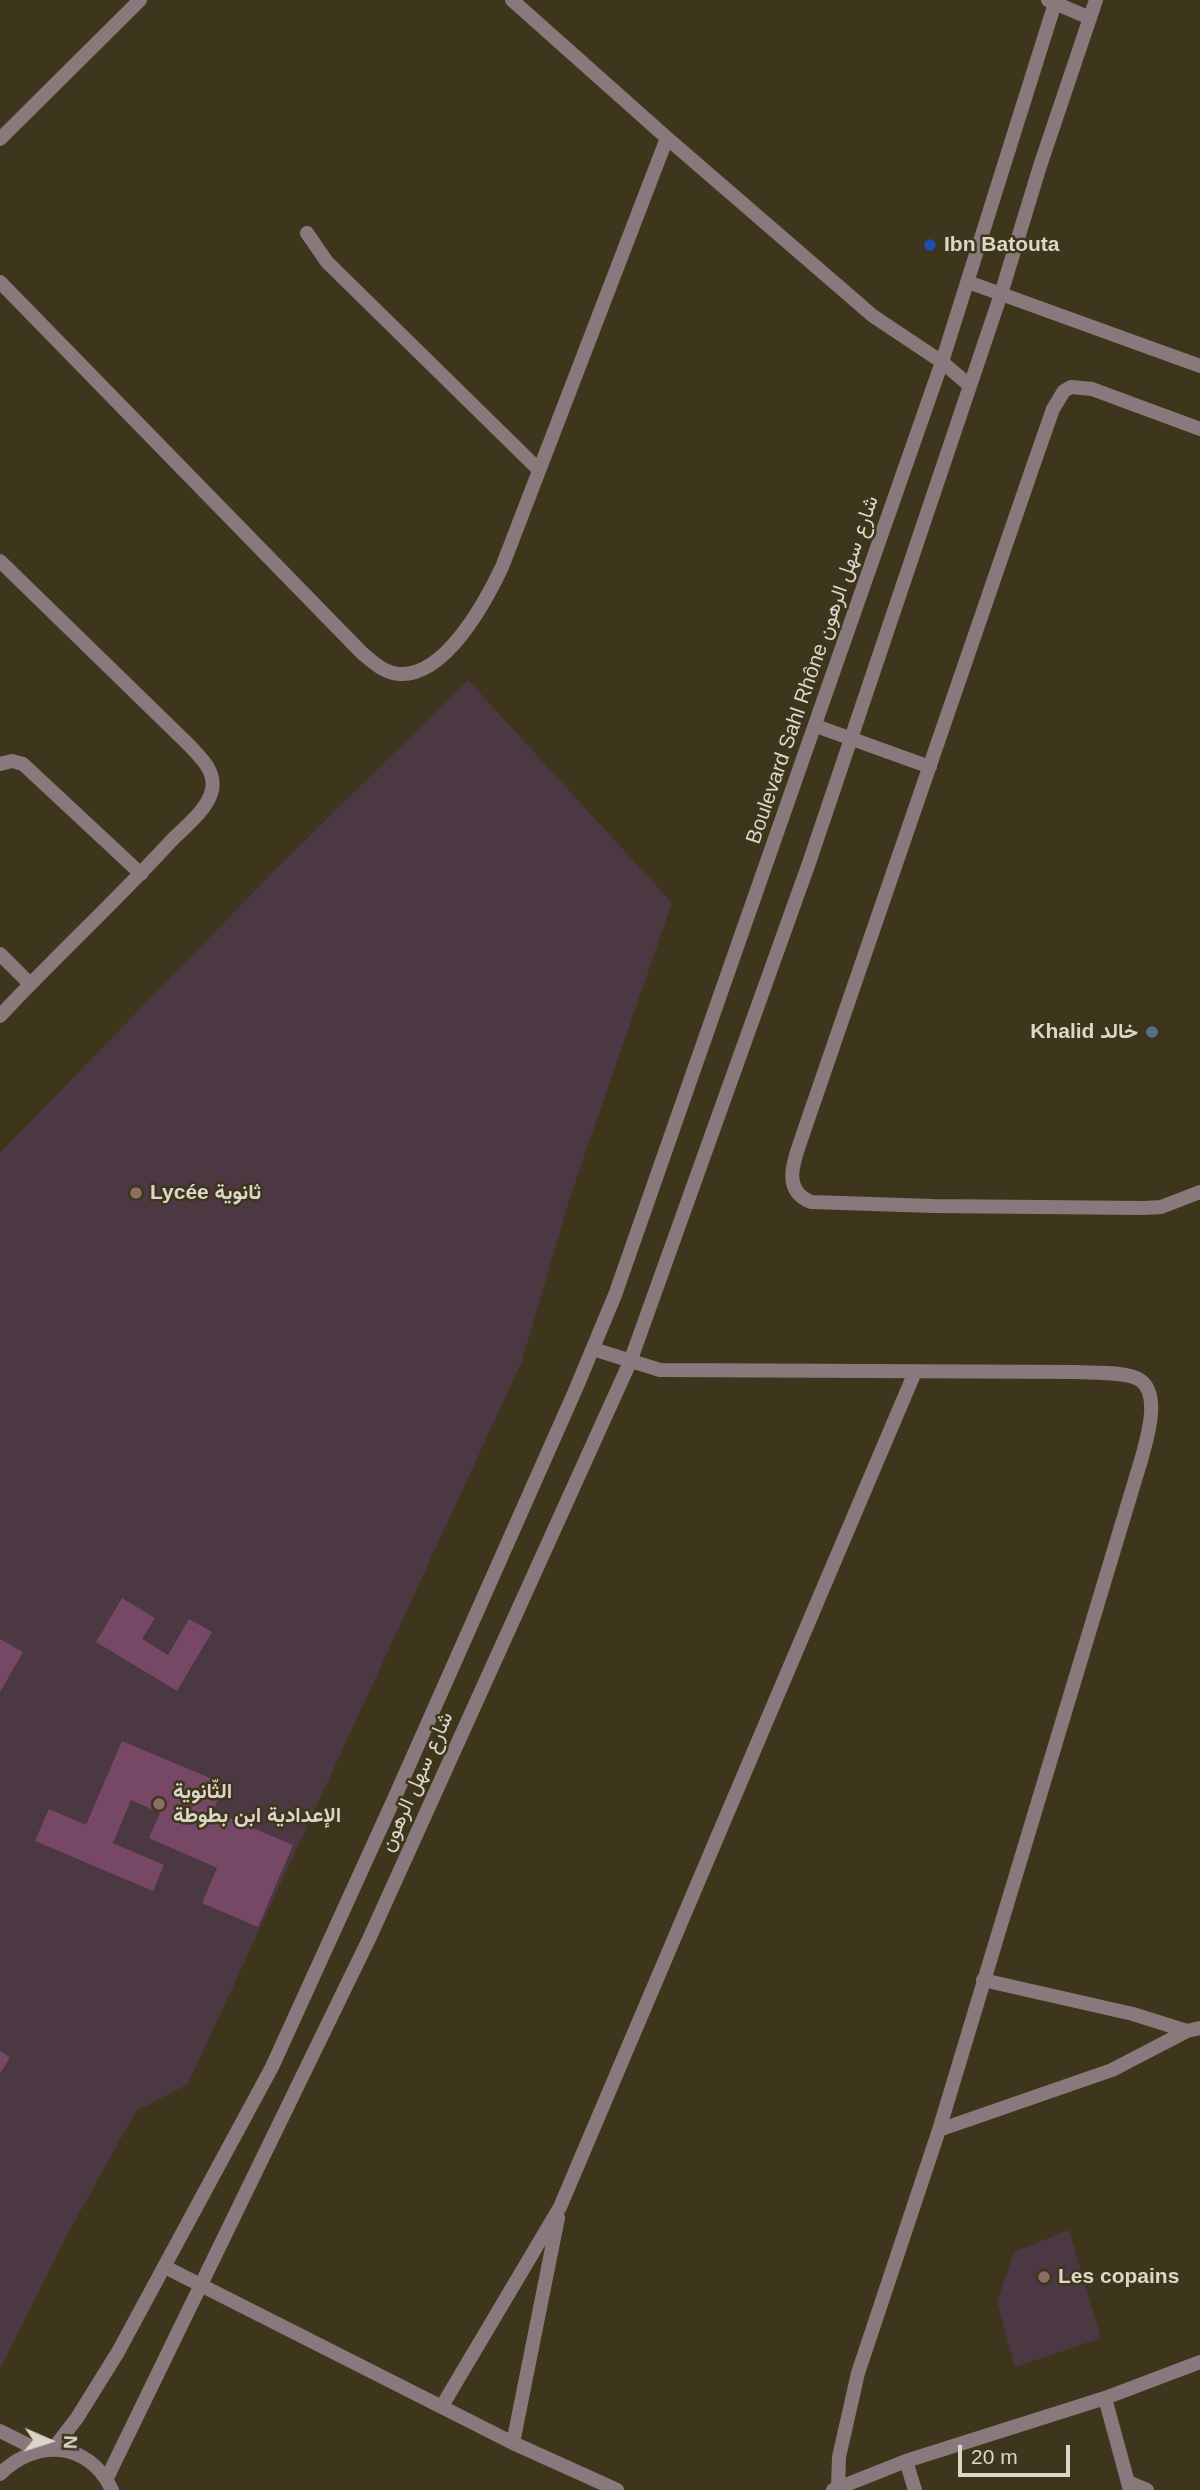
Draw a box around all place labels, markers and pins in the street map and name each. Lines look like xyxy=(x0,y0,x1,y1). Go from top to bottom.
place label: Ibn Batouta xyxy=(944,232,1059,258)
marker: Ibn Batouta xyxy=(922,237,938,253)
place label: Khalid خالد xyxy=(1030,1019,1138,1045)
marker: Khalid خالد xyxy=(1144,1024,1160,1040)
place label: Lycée ثانوية xyxy=(150,1180,261,1206)
marker: Lycée ثانوية xyxy=(128,1185,144,1201)
place label: الثّانوية الإعدادية ابن بطوطة xyxy=(173,1779,341,1829)
marker: الثّانوية الإعدادية ابن بطوطة xyxy=(151,1796,167,1812)
place label: Les copains xyxy=(1058,2264,1179,2290)
marker: Les copains xyxy=(1036,2269,1052,2285)

